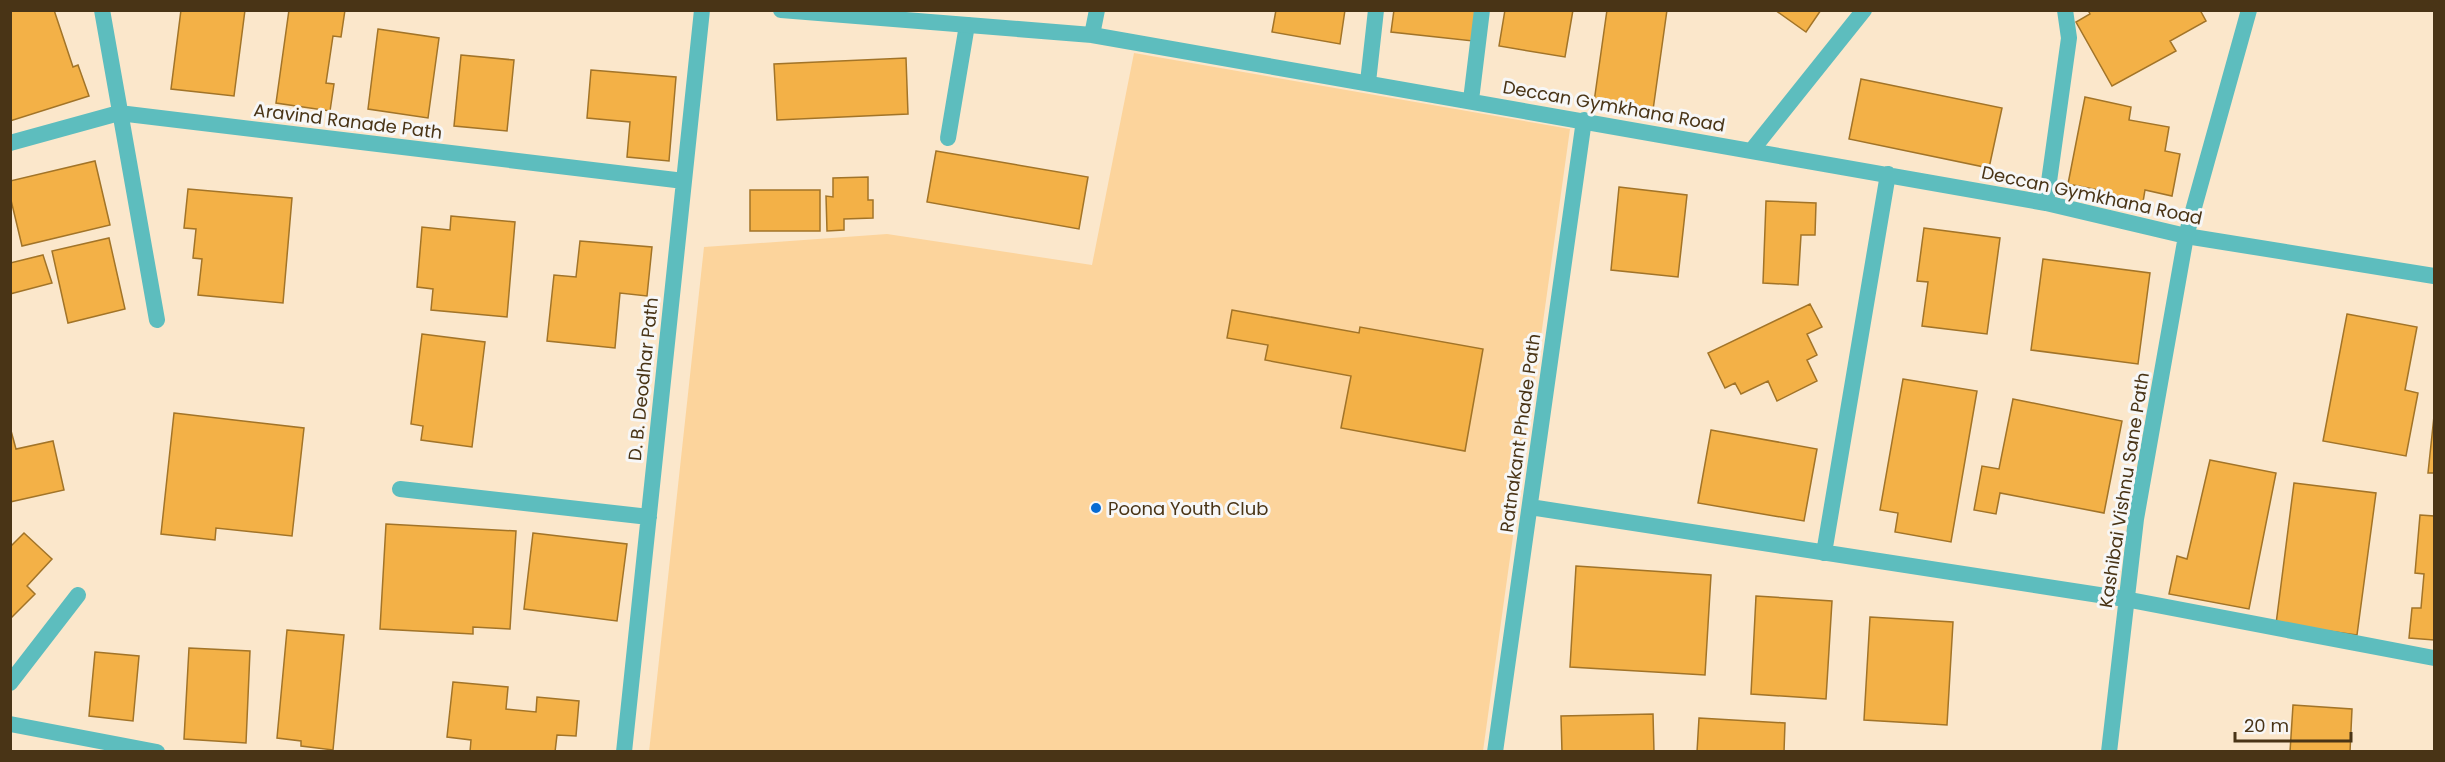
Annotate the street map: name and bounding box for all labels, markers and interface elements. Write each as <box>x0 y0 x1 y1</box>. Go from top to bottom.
street label: Deccan Gymkhana Road <box>1501 74 1727 138</box>
street label: Aravind Ranade Path <box>252 97 444 145</box>
street label: Deccan Gymkhana Road <box>1979 159 2205 231</box>
street label: D. B. Deodhar Path <box>622 296 664 462</box>
street label: Ratnakant Phade Path <box>1494 332 1546 534</box>
street label: Kashibai Vishnu Sane Path <box>2093 370 2155 610</box>
place label: Poona Youth Club <box>1108 496 1268 521</box>
marker: Poona Youth Club <box>1089 501 1103 515</box>
scale bar <box>2235 705 2350 743</box>
text: 20 m <box>2244 713 2289 738</box>

